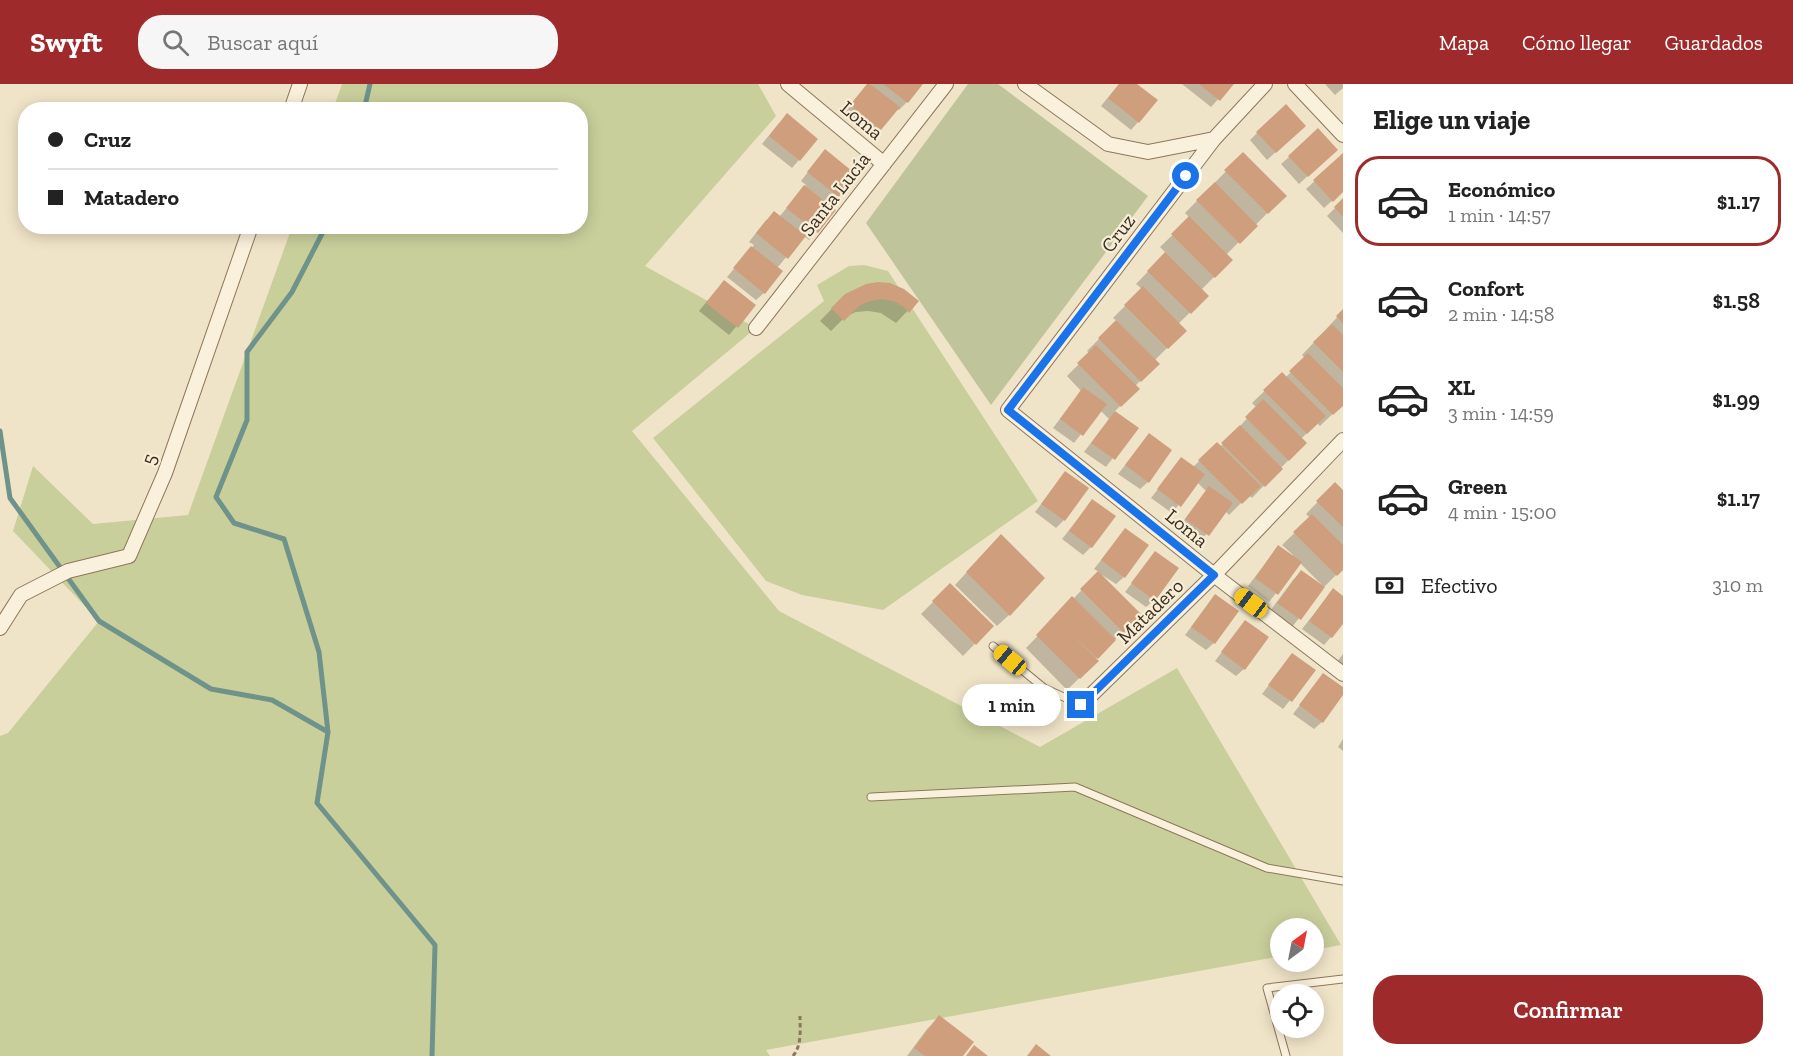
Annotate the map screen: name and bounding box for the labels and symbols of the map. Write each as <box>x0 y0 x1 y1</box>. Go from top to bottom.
street label: Loma <box>836 95 888 145</box>
street label: Santa Lucía <box>795 147 875 241</box>
route start <box>1172 162 1199 189</box>
street label: Cruz <box>1096 209 1140 257</box>
street label: 5 <box>136 450 162 468</box>
street label: Loma <box>1161 504 1213 553</box>
street label: Matadero <box>1112 573 1188 649</box>
car <box>1231 585 1271 621</box>
car <box>990 642 1030 678</box>
callout: 1 min <box>961 684 1060 726</box>
route end <box>1067 691 1094 718</box>
north arrow <box>1270 918 1324 972</box>

